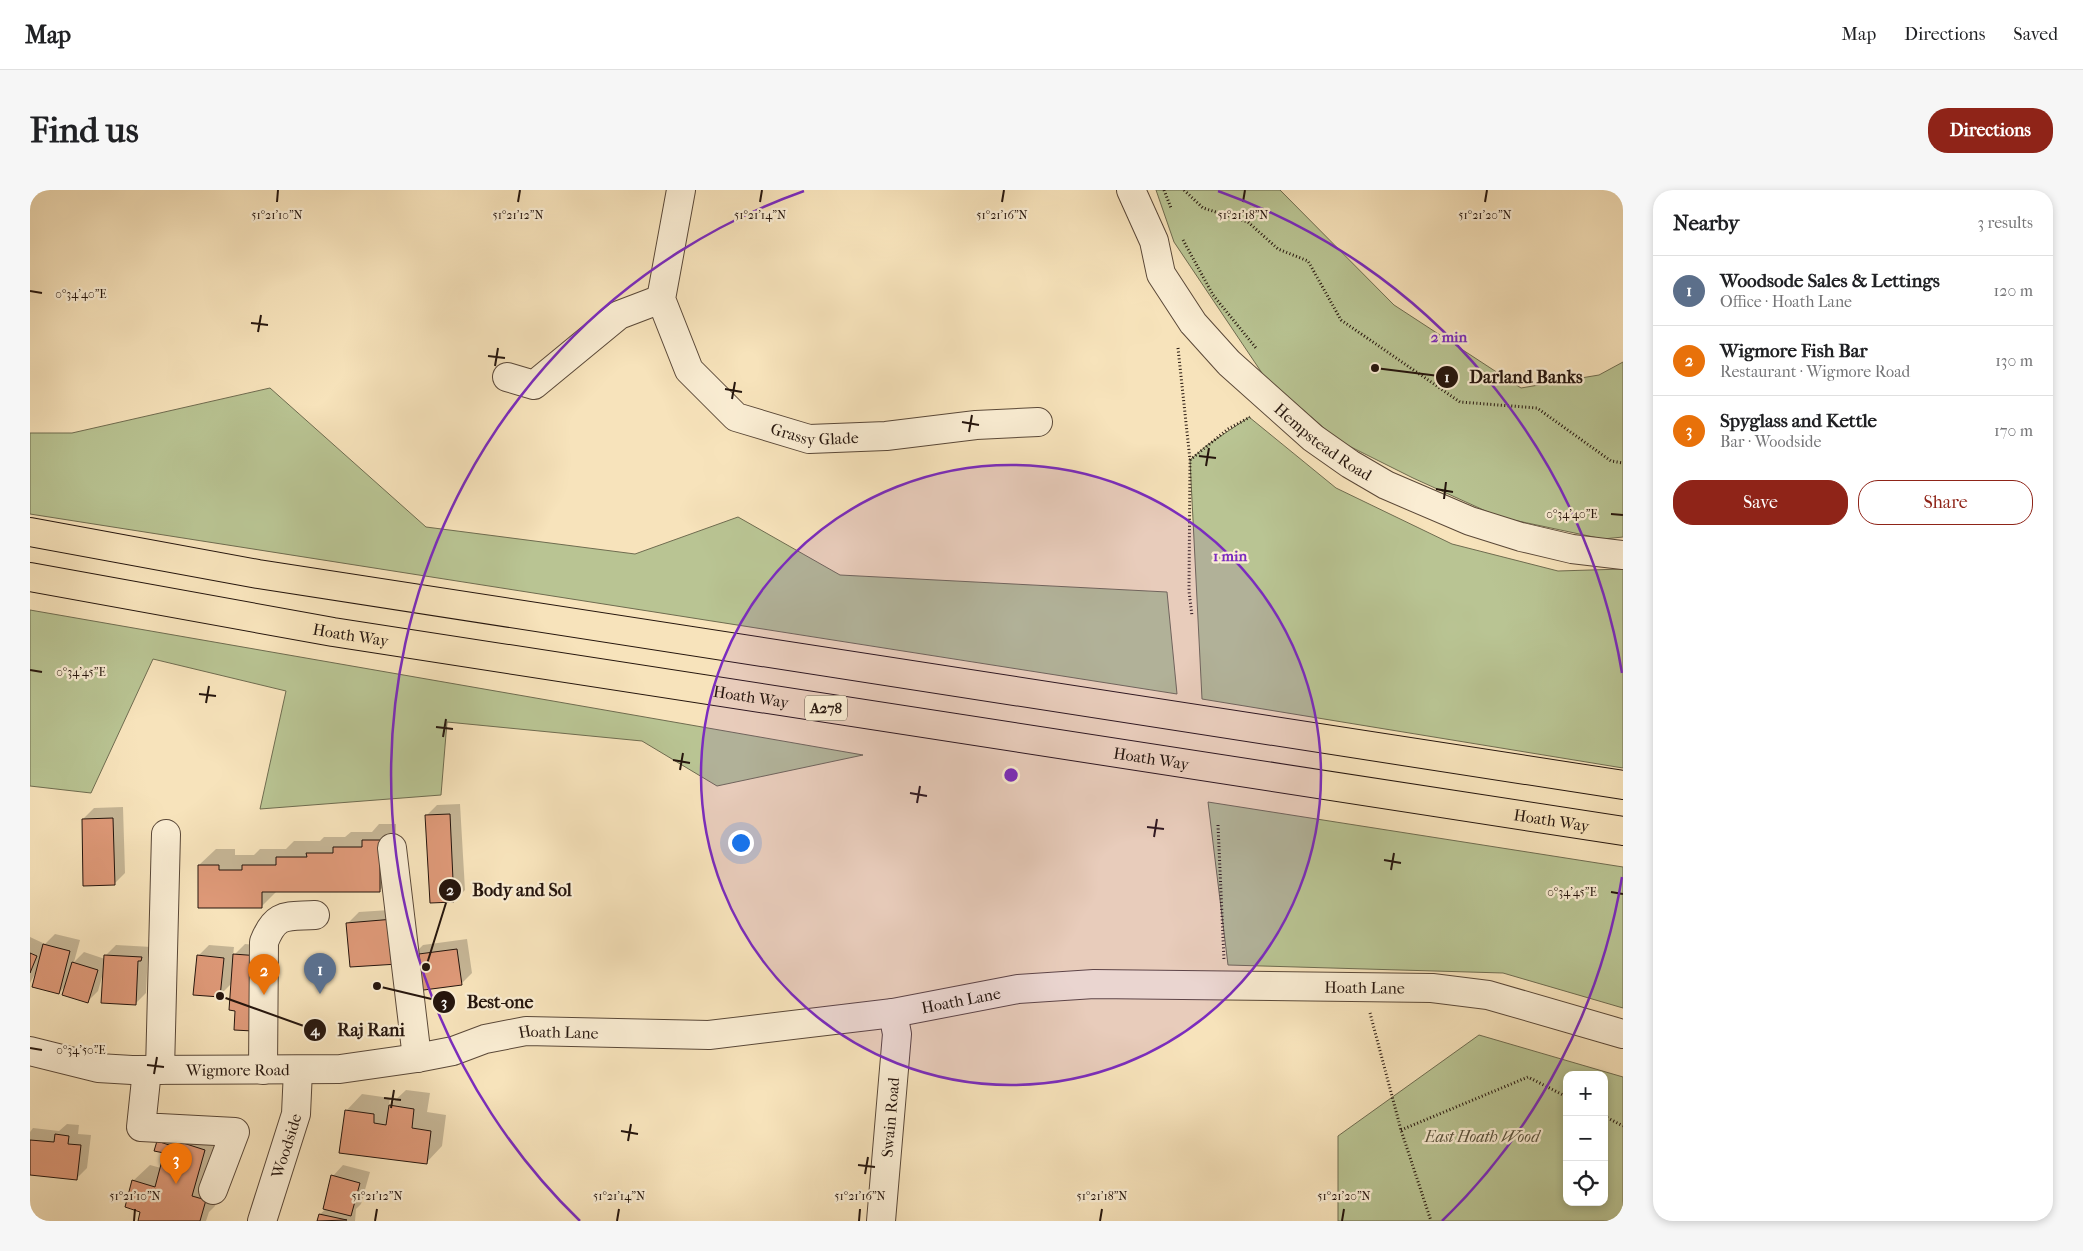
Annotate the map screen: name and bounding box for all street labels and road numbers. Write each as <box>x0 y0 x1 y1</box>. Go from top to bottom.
street label: Hempstead Road <box>1271 399 1376 484</box>
street label: Grassy Glade <box>769 419 859 449</box>
street label: Hoath Way <box>311 619 391 650</box>
street label: Hoath Way <box>712 681 791 712</box>
road number: A278 <box>805 696 847 720</box>
street label: Hoath Way <box>1112 743 1191 774</box>
street label: Hoath Way <box>1512 805 1591 835</box>
street label: Hoath Lane <box>1324 977 1405 997</box>
street label: Hoath Lane <box>920 983 1002 1017</box>
street label: Hoath Lane <box>517 1021 599 1042</box>
street label: Wigmore Road <box>185 1060 290 1079</box>
street label: Swain Road <box>877 1076 903 1158</box>
street label: Woodside <box>266 1111 305 1181</box>

